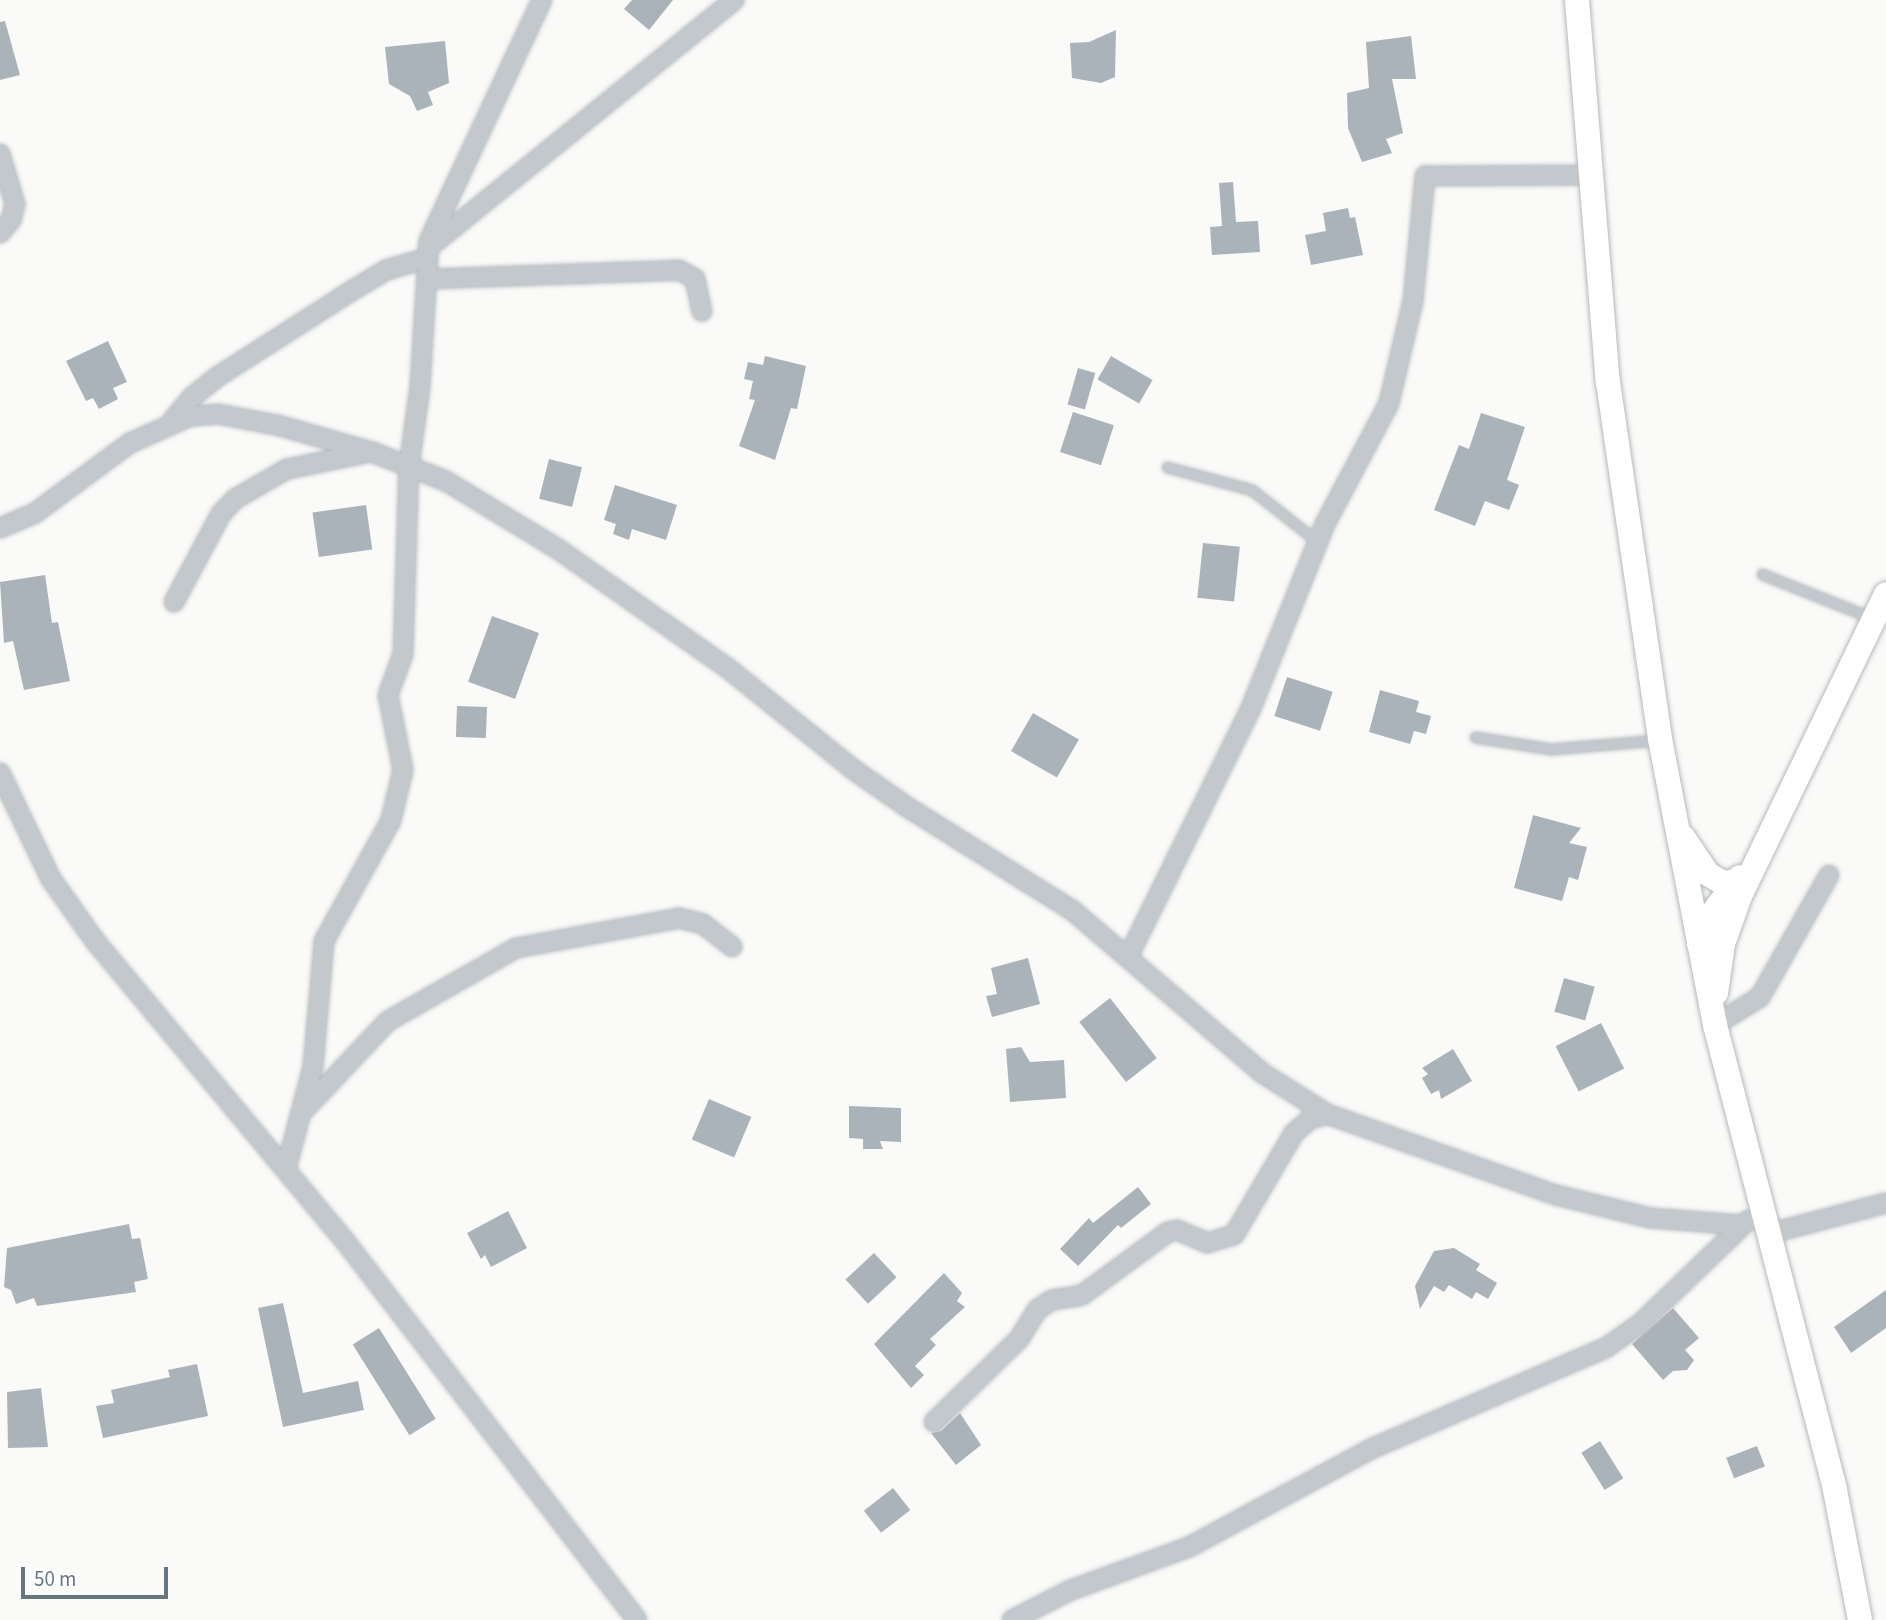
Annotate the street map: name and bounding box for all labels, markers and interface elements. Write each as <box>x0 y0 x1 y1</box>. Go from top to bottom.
scale bar <box>24 1554 172 1598</box>
text: 50 m <box>34 1564 76 1594</box>

